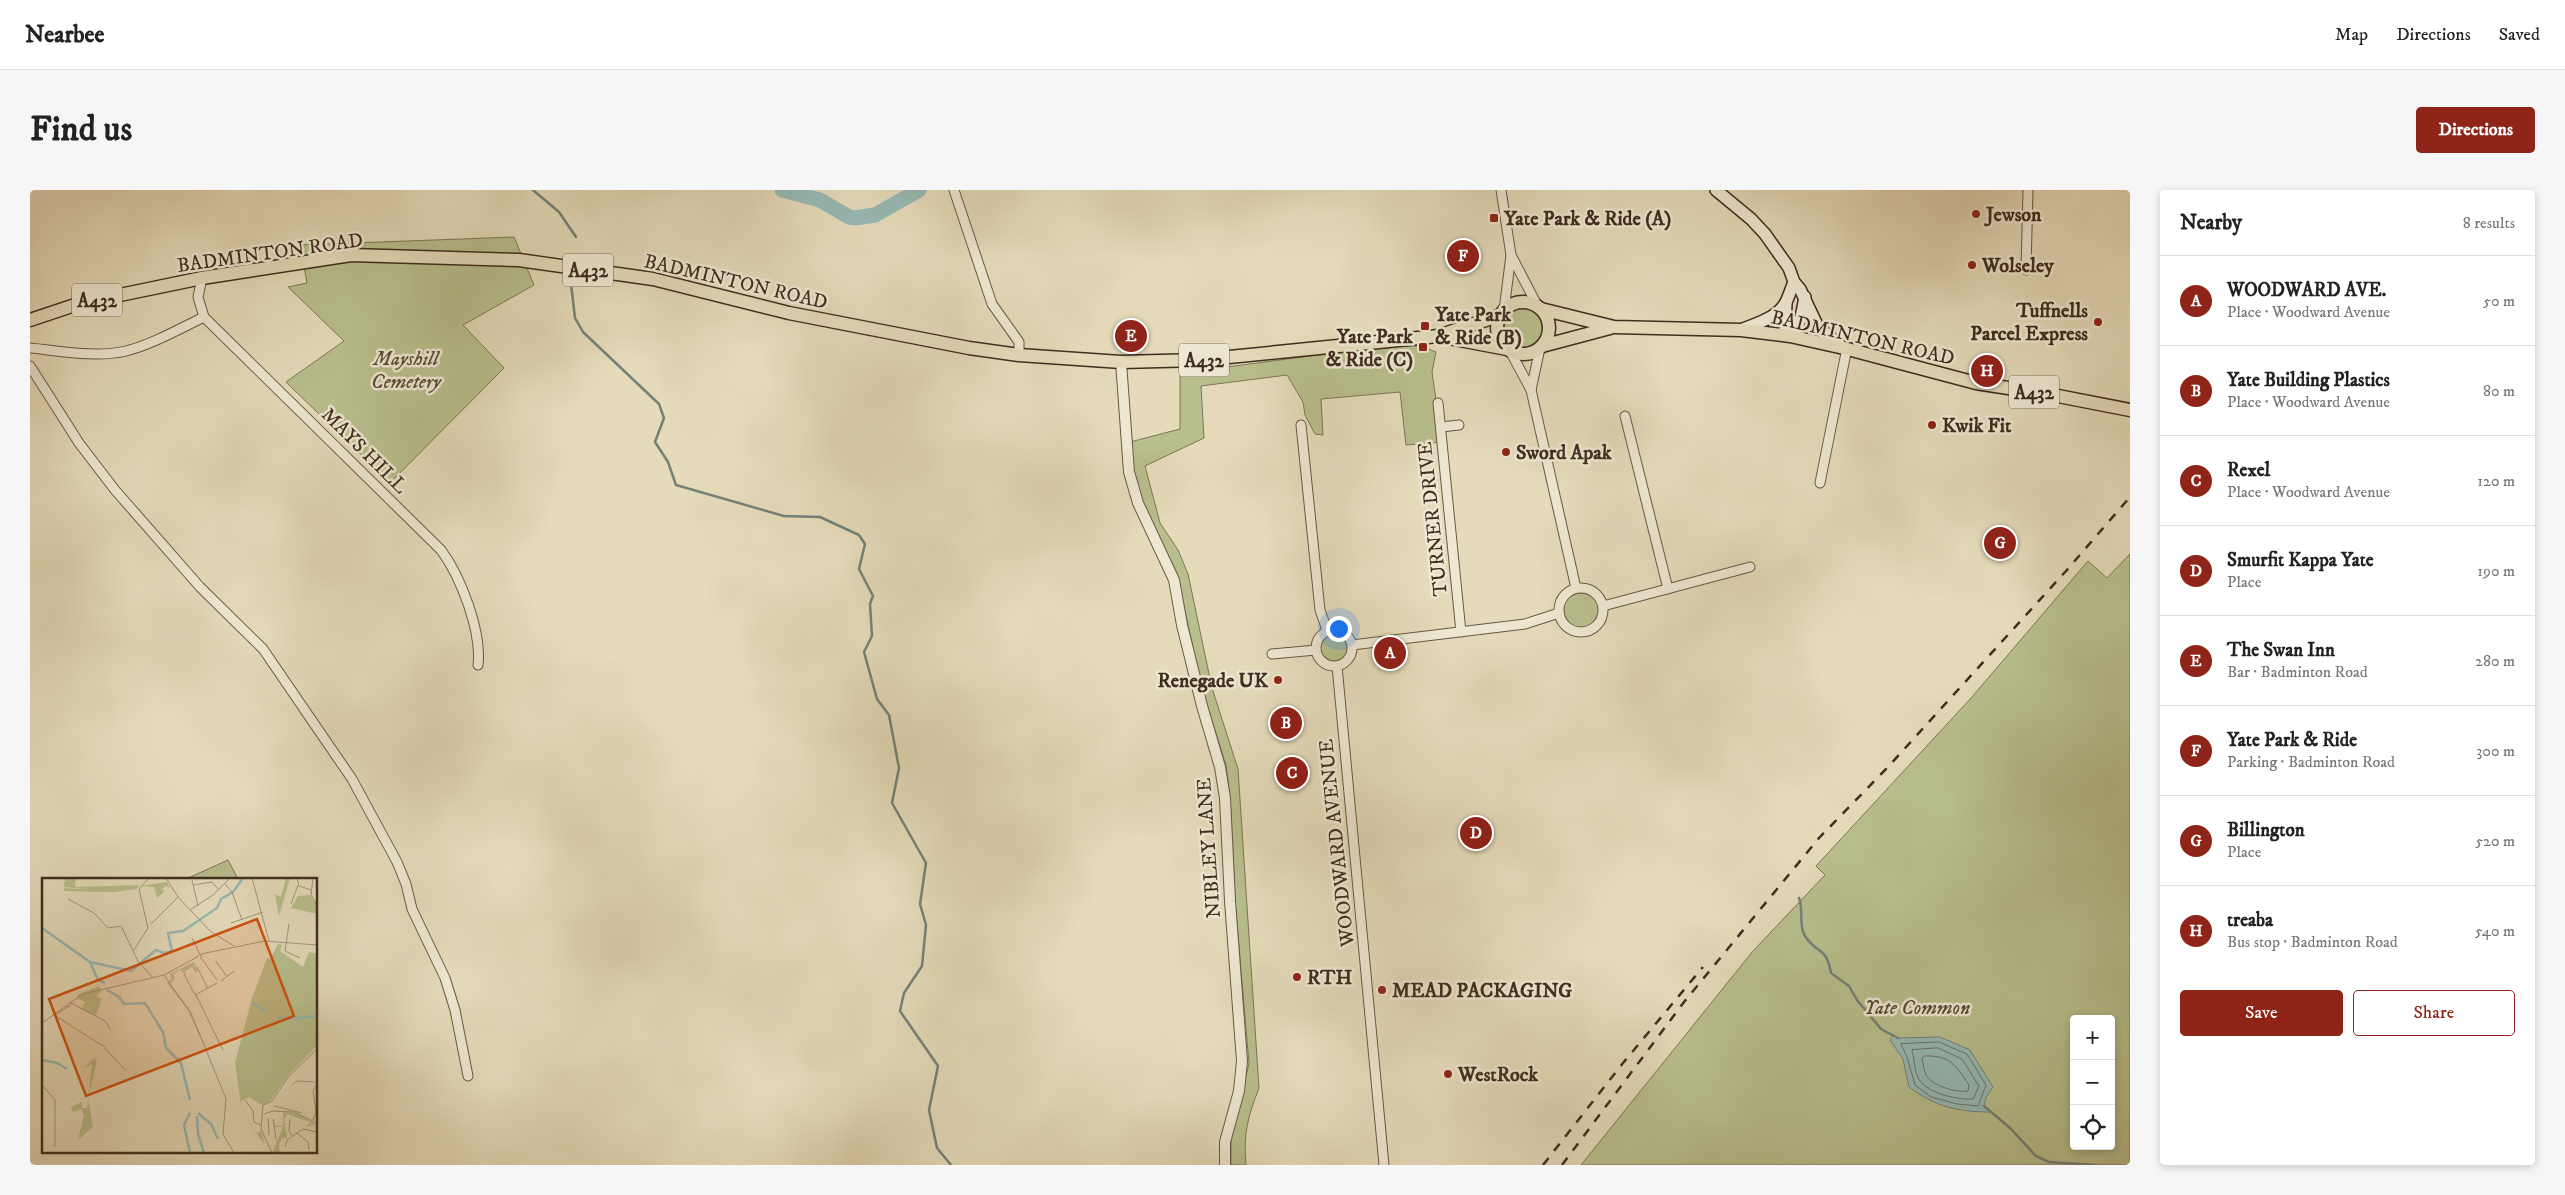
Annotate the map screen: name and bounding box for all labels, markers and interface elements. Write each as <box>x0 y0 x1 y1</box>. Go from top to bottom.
text: Nearbee <box>25 20 104 50</box>
text: Map <box>2335 24 2368 46</box>
text: Directions <box>2396 24 2471 46</box>
text: Saved <box>2499 24 2540 46</box>
button: Directions <box>2416 107 2535 153</box>
text: Find us <box>30 108 132 152</box>
place label: Jewson <box>1984 203 2042 228</box>
place label: Yate Park & Ride (A) <box>1503 207 1671 232</box>
marker: Jewson <box>1970 208 1982 220</box>
text: Nearby <box>2180 210 2242 236</box>
marker: Yate Park & Ride (A) <box>1488 212 1500 224</box>
text: 8 results <box>2463 213 2515 233</box>
street label: BADMINTON ROAD <box>176 228 365 279</box>
pin: F <box>1447 237 1479 275</box>
street label: BADMINTON ROAD <box>641 249 830 316</box>
road number: A432 <box>563 254 613 286</box>
place label: Wolseley <box>1981 254 2054 279</box>
marker: Wolseley <box>1966 259 1978 271</box>
text: WOODWARD AVE. <box>2227 279 2386 302</box>
road number: A432 <box>72 284 122 316</box>
text: A <box>2191 291 2201 311</box>
text: 50 m <box>2483 291 2515 311</box>
place label: Tuffnells Parcel Express <box>1970 299 2088 347</box>
text: Place · Woodward Avenue <box>2227 302 2390 322</box>
place label: Yate Park & Ride (B) <box>1434 303 1522 351</box>
street label: BADMINTON ROAD <box>1768 305 1957 372</box>
marker: Tuffnells Parcel Express <box>2092 316 2104 328</box>
pin: E <box>1115 317 1147 355</box>
marker: Yate Park & Ride (B) <box>1419 320 1431 332</box>
place label: Yate Park & Ride (C) <box>1326 325 1414 373</box>
marker: Yate Park & Ride (C) <box>1417 341 1429 353</box>
road number: A432 <box>1179 344 1229 376</box>
park label: Mayshill Cemetery <box>371 347 442 395</box>
pin: H <box>1971 352 2003 390</box>
text: Yate Building Plastics <box>2227 369 2390 392</box>
road number: A432 <box>2009 376 2059 408</box>
text: B <box>2191 381 2201 401</box>
text: 80 m <box>2483 381 2515 401</box>
text: Place · Woodward Avenue <box>2227 392 2390 412</box>
street label: MAYS HILL <box>316 403 413 500</box>
place label: Kwik Fit <box>1942 414 2012 439</box>
marker: Kwik Fit <box>1926 419 1938 431</box>
street label: TURNER DRIVE <box>1413 440 1454 597</box>
place label: Sword Apak <box>1516 441 1613 466</box>
marker: Sword Apak <box>1500 446 1512 458</box>
text: Rexel <box>2227 459 2270 482</box>
text: C <box>2191 471 2201 491</box>
text: 120 m <box>2477 471 2515 491</box>
text: Place · Woodward Avenue <box>2227 482 2390 502</box>
pin: G <box>1984 524 2016 562</box>
text: Smurfit Kappa Yate <box>2227 549 2374 572</box>
text: D <box>2190 561 2202 581</box>
text: 190 m <box>2477 561 2515 581</box>
text: Place <box>2227 572 2261 592</box>
your location <box>1326 616 1352 642</box>
pin: A <box>1374 634 1406 672</box>
text: The Swan Inn <box>2227 639 2335 662</box>
text: E <box>2190 651 2202 671</box>
text: 280 m <box>2475 651 2515 671</box>
text: Bar · Badminton Road <box>2227 662 2368 682</box>
place label: Renegade UK <box>1158 669 1269 694</box>
marker: Renegade UK <box>1272 674 1284 686</box>
pin: B <box>1270 704 1302 742</box>
text: Yate Park & Ride <box>2227 729 2357 752</box>
street label: WOODWARD AVENUE <box>1314 738 1361 949</box>
text: F <box>2191 741 2201 761</box>
text: 300 m <box>2476 741 2515 761</box>
text: Parking · Badminton Road <box>2227 752 2395 772</box>
pin: C <box>1276 754 1308 792</box>
street label: NIBLEY LANE <box>1192 777 1227 919</box>
pin: D <box>1460 814 1492 852</box>
text: Billington <box>2227 819 2305 842</box>
text: G <box>2190 831 2202 851</box>
text: 520 m <box>2475 831 2515 851</box>
text: Place <box>2227 842 2261 862</box>
inset map <box>42 878 318 1152</box>
text: treaba <box>2227 909 2273 932</box>
text: H <box>2189 921 2203 941</box>
text: 540 m <box>2475 921 2515 941</box>
text: Bus stop · Badminton Road <box>2227 932 2398 952</box>
place label: RTH <box>1307 966 1352 991</box>
marker: RTH <box>1291 971 1303 983</box>
place label: MEAD PACKAGING <box>1392 979 1572 1004</box>
marker: MEAD PACKAGING <box>1376 984 1388 996</box>
button: Save <box>2180 990 2343 1036</box>
button: Share <box>2353 990 2515 1036</box>
park label: Yate Common <box>1864 996 1970 1021</box>
map controls <box>2070 1015 2115 1150</box>
button: + <box>2070 1015 2115 1060</box>
button: − <box>2070 1060 2115 1105</box>
place label: WestRock <box>1457 1063 1539 1088</box>
marker: WestRock <box>1442 1068 1454 1080</box>
button: locate <box>2070 1105 2115 1150</box>

